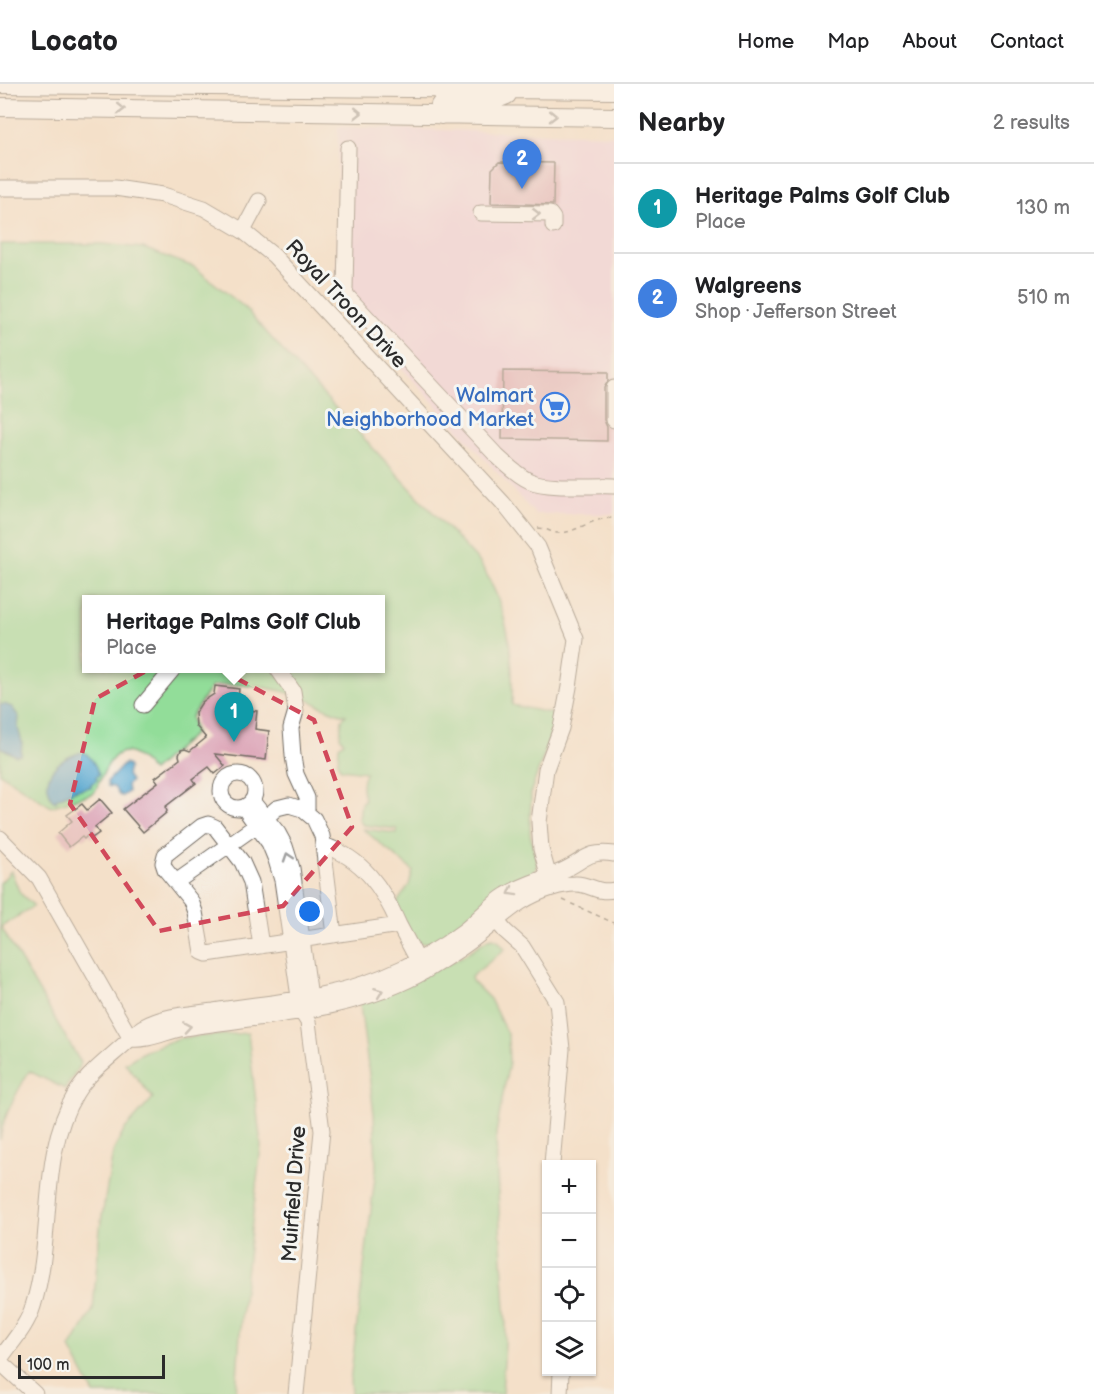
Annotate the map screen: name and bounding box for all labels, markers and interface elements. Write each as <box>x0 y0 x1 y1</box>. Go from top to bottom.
text: Locato <box>30 25 118 58</box>
text: Home <box>737 29 794 54</box>
text: Map <box>827 29 869 54</box>
text: About <box>902 29 957 54</box>
text: Contact <box>990 29 1064 54</box>
one-way arrow <box>117 103 126 115</box>
one-way arrow <box>354 107 363 119</box>
text: Nearby <box>638 108 725 139</box>
one-way arrow <box>549 110 558 123</box>
text: 2 results <box>993 111 1070 135</box>
pin: 2 <box>502 140 542 189</box>
text: Heritage Palms Golf Club <box>695 183 950 210</box>
text: 1 <box>653 196 662 220</box>
text: 130 m <box>1016 196 1070 220</box>
one-way arrow <box>531 208 540 220</box>
text: Place <box>695 210 746 234</box>
street label: Royal Troon Drive <box>280 235 412 373</box>
text: Walgreens <box>695 273 801 300</box>
text: 2 <box>652 286 663 310</box>
text: 510 m <box>1017 286 1070 310</box>
text: Shop · Jefferson Street <box>695 300 897 324</box>
place label: Walmart Neighborhood Market <box>326 383 535 432</box>
supermarket icon: Walmart Neighborhood Market <box>539 391 571 423</box>
popup <box>82 595 385 673</box>
text: Heritage Palms Golf Club <box>106 609 361 636</box>
text: Place <box>106 636 157 660</box>
pin: 1 <box>214 692 254 742</box>
one-way arrow <box>283 852 295 863</box>
one-way arrow <box>508 885 518 896</box>
your location <box>295 897 324 926</box>
one-way arrow <box>373 986 383 999</box>
one-way arrow <box>183 1022 192 1034</box>
street label: Muirfield Drive <box>277 1125 311 1263</box>
map controls <box>542 1160 596 1376</box>
button: + <box>542 1160 596 1214</box>
button: − <box>542 1214 596 1268</box>
button: locate <box>542 1268 596 1322</box>
button: layers <box>542 1322 596 1376</box>
scale bar <box>18 1352 165 1380</box>
text: 100 m <box>27 1356 70 1375</box>

